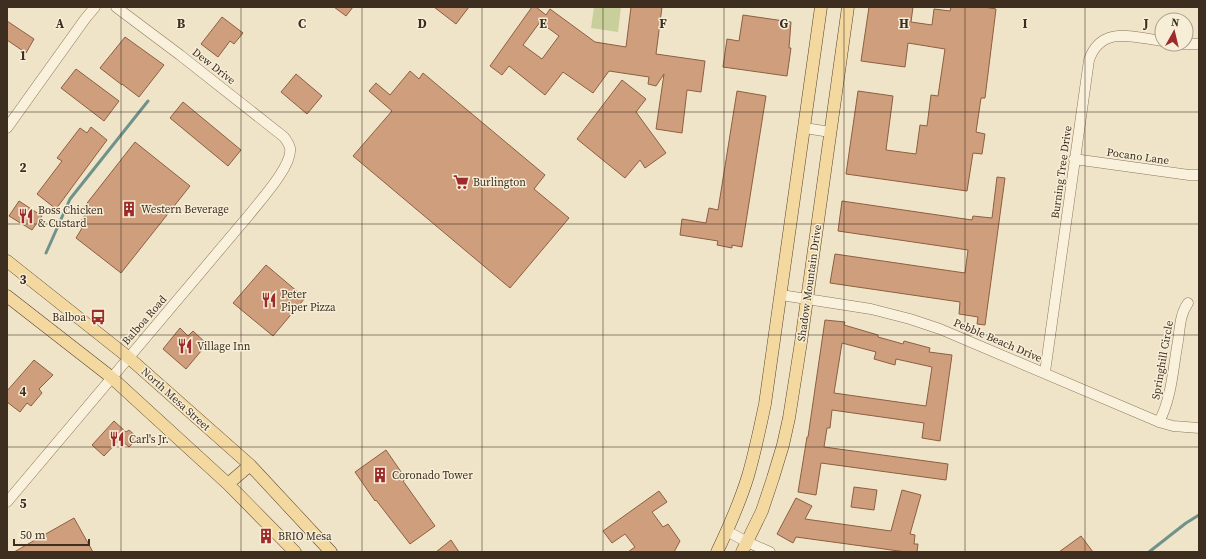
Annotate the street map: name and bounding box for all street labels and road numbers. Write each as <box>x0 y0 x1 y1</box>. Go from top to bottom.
street label: Dew Drive <box>189 45 239 88</box>
street label: Burning Tree Drive <box>1048 124 1075 219</box>
street label: Pocano Lane <box>1106 145 1170 168</box>
street label: Shadow Mountain Drive <box>794 223 825 342</box>
street label: Balboa Road <box>119 292 171 348</box>
street label: Pebble Beach Drive <box>951 315 1045 366</box>
street label: Springhill Circle <box>1148 319 1177 401</box>
street label: North Mesa Street <box>138 364 214 435</box>

